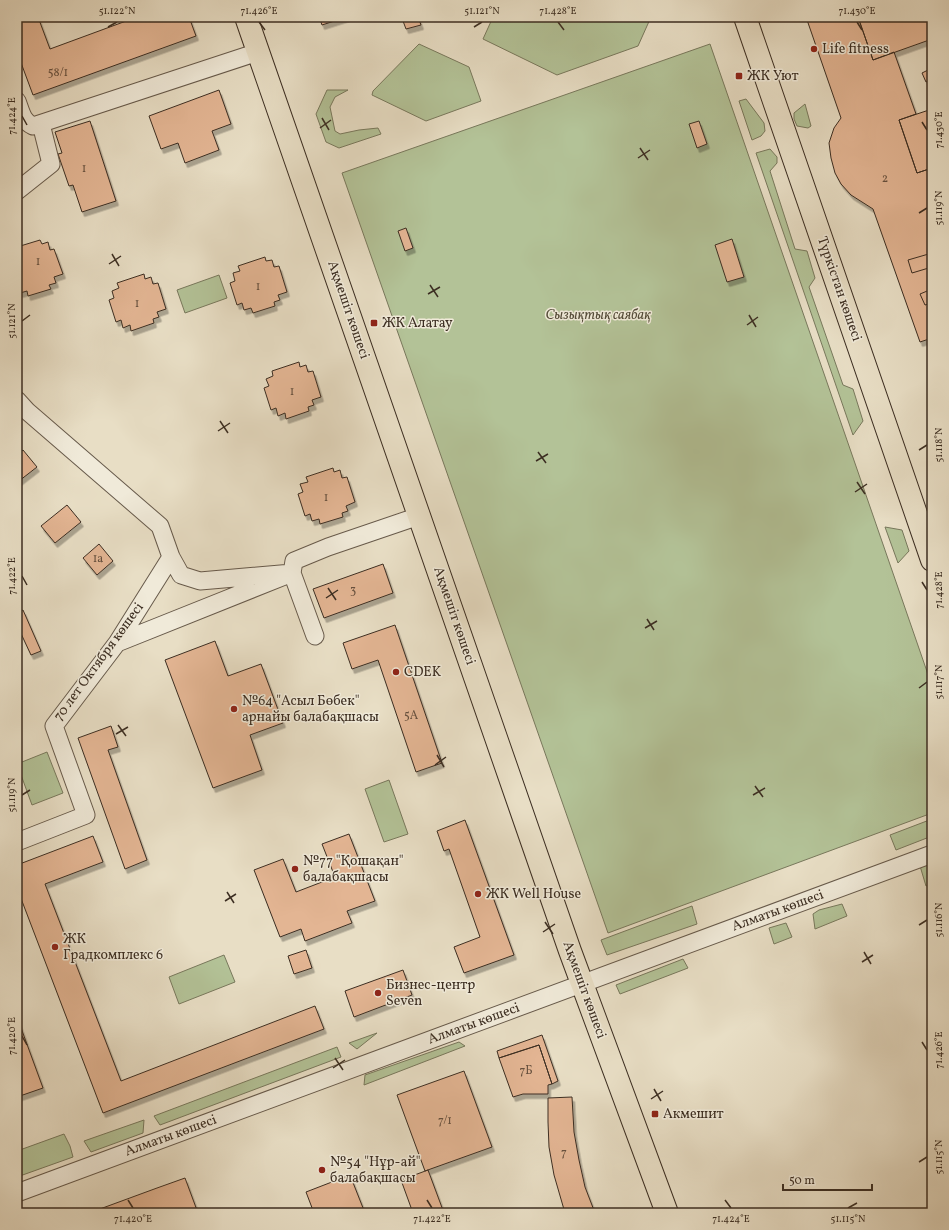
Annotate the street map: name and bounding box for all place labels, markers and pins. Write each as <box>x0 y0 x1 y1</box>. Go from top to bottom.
place label: Life fitness <box>822 40 889 59</box>
marker: Life fitness <box>809 44 819 54</box>
place label: ЖК Уют <box>747 67 799 86</box>
marker: ЖК Уют <box>734 71 744 81</box>
place label: ЖК Алатау <box>382 314 453 333</box>
marker: ЖК Алатау <box>369 318 379 328</box>
place label: CDEK <box>404 663 442 682</box>
marker: CDEK <box>391 667 401 677</box>
place label: №64 "Асыл Бөбек" арнайы балабақшасы <box>242 692 379 727</box>
marker: №64 "Асыл Бөбек" арнайы балабақшасы <box>229 704 239 714</box>
place label: №77 "Қошақан" балабақшасы <box>303 852 404 887</box>
marker: №77 "Қошақан" балабақшасы <box>290 864 300 874</box>
place label: ЖК Well House <box>486 885 582 904</box>
marker: ЖК Well House <box>473 889 483 899</box>
place label: ЖК Градкомплекс 6 <box>63 930 163 965</box>
marker: ЖК Градкомплекс 6 <box>50 942 60 952</box>
place label: Бизнес-центр Seven <box>386 976 475 1011</box>
marker: Бизнес-центр Seven <box>373 988 383 998</box>
place label: Акмешит <box>663 1105 724 1124</box>
marker: Акмешит <box>650 1109 660 1119</box>
place label: №54 "Нұр-ай" балабақшасы <box>330 1153 420 1188</box>
marker: №54 "Нұр-ай" балабақшасы <box>317 1165 327 1175</box>

